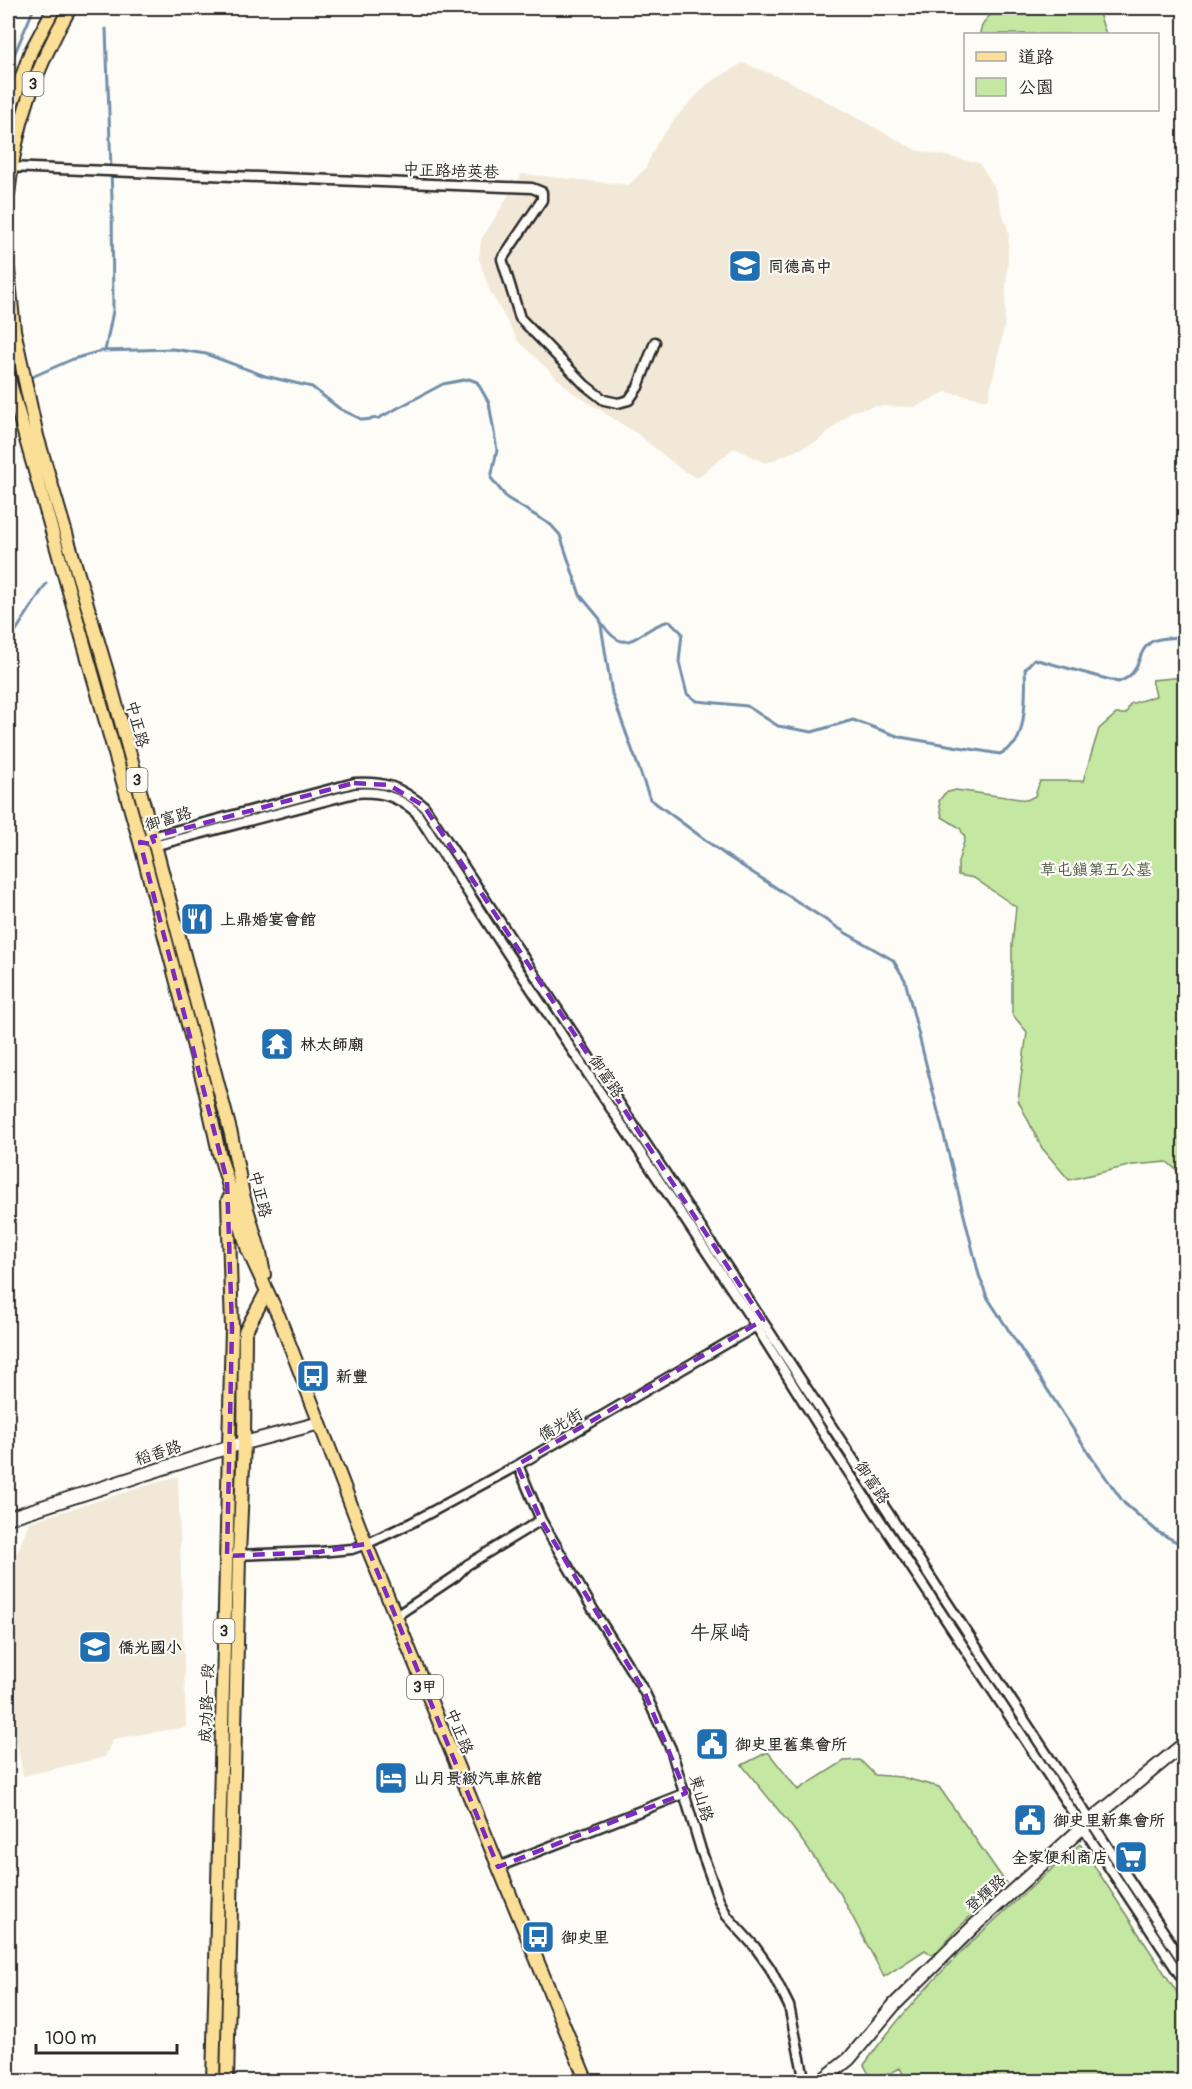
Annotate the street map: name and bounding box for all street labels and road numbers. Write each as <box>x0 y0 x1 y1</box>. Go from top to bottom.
road number: 3 <box>22 72 44 96</box>
street label: 中正路培英巷 <box>403 159 499 183</box>
street label: 中正路 <box>121 698 153 750</box>
road number: 3 <box>126 768 148 792</box>
street label: 御富路 <box>142 802 194 836</box>
street label: 御富路 <box>584 1051 628 1102</box>
street label: 中正路 <box>245 1169 276 1220</box>
street label: 僑光街 <box>535 1404 586 1446</box>
street label: 稻香路 <box>132 1436 184 1470</box>
street label: 御富路 <box>850 1457 894 1508</box>
road number: 3 <box>214 1619 234 1643</box>
street label: 成功路一段 <box>196 1663 218 1743</box>
road number: 3甲 <box>407 1675 443 1699</box>
street label: 中正路 <box>441 1705 477 1757</box>
street label: 東山路 <box>685 1772 717 1824</box>
street label: 登輝路 <box>961 1870 1010 1917</box>

